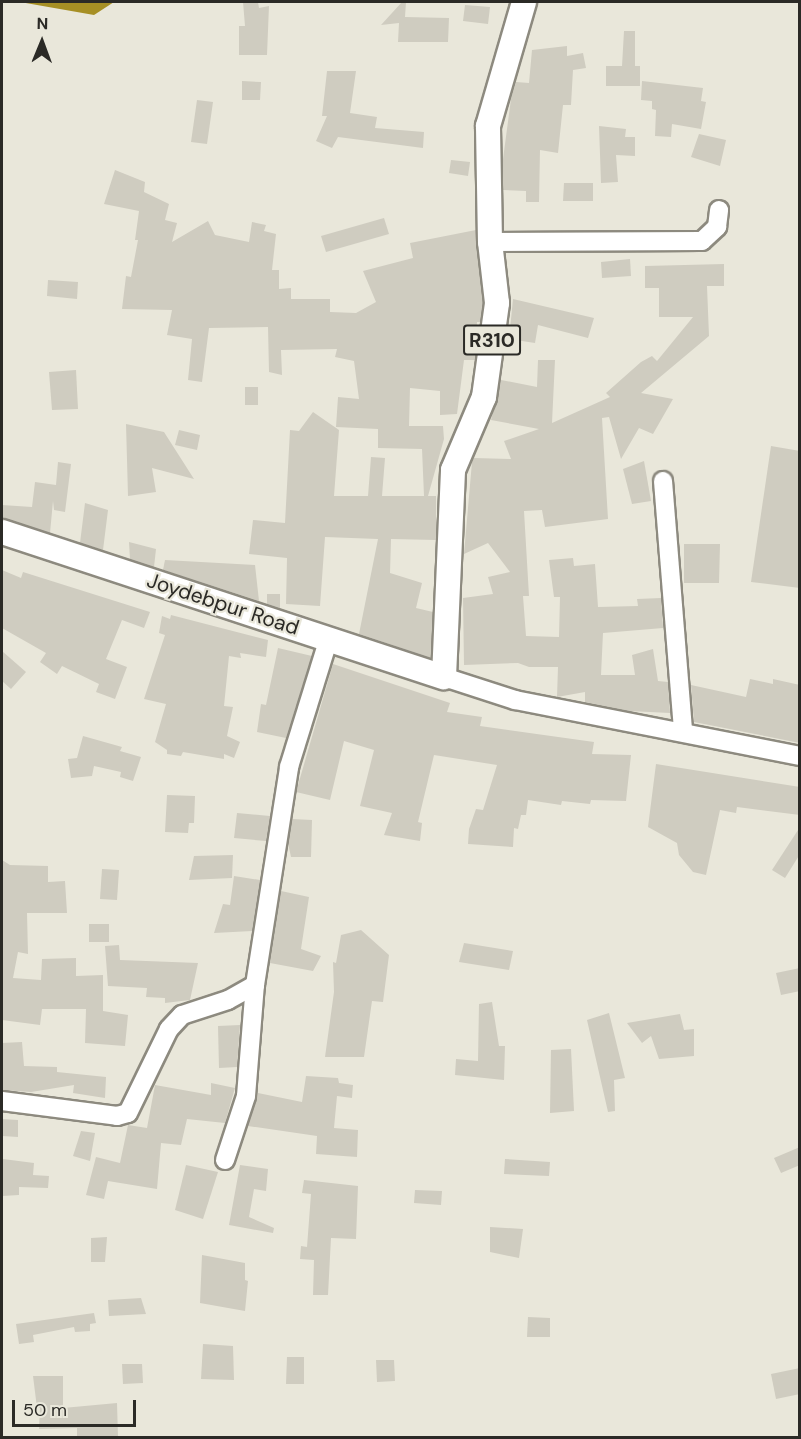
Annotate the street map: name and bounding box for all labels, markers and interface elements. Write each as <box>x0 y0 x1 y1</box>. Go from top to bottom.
north arrow <box>12 12 72 72</box>
text: N <box>36 13 48 34</box>
road number: R310 <box>462 323 522 357</box>
street label: Joydebpur Road <box>144 568 302 640</box>
scale bar <box>15 1388 140 1426</box>
text: 50 m <box>23 1398 67 1422</box>

